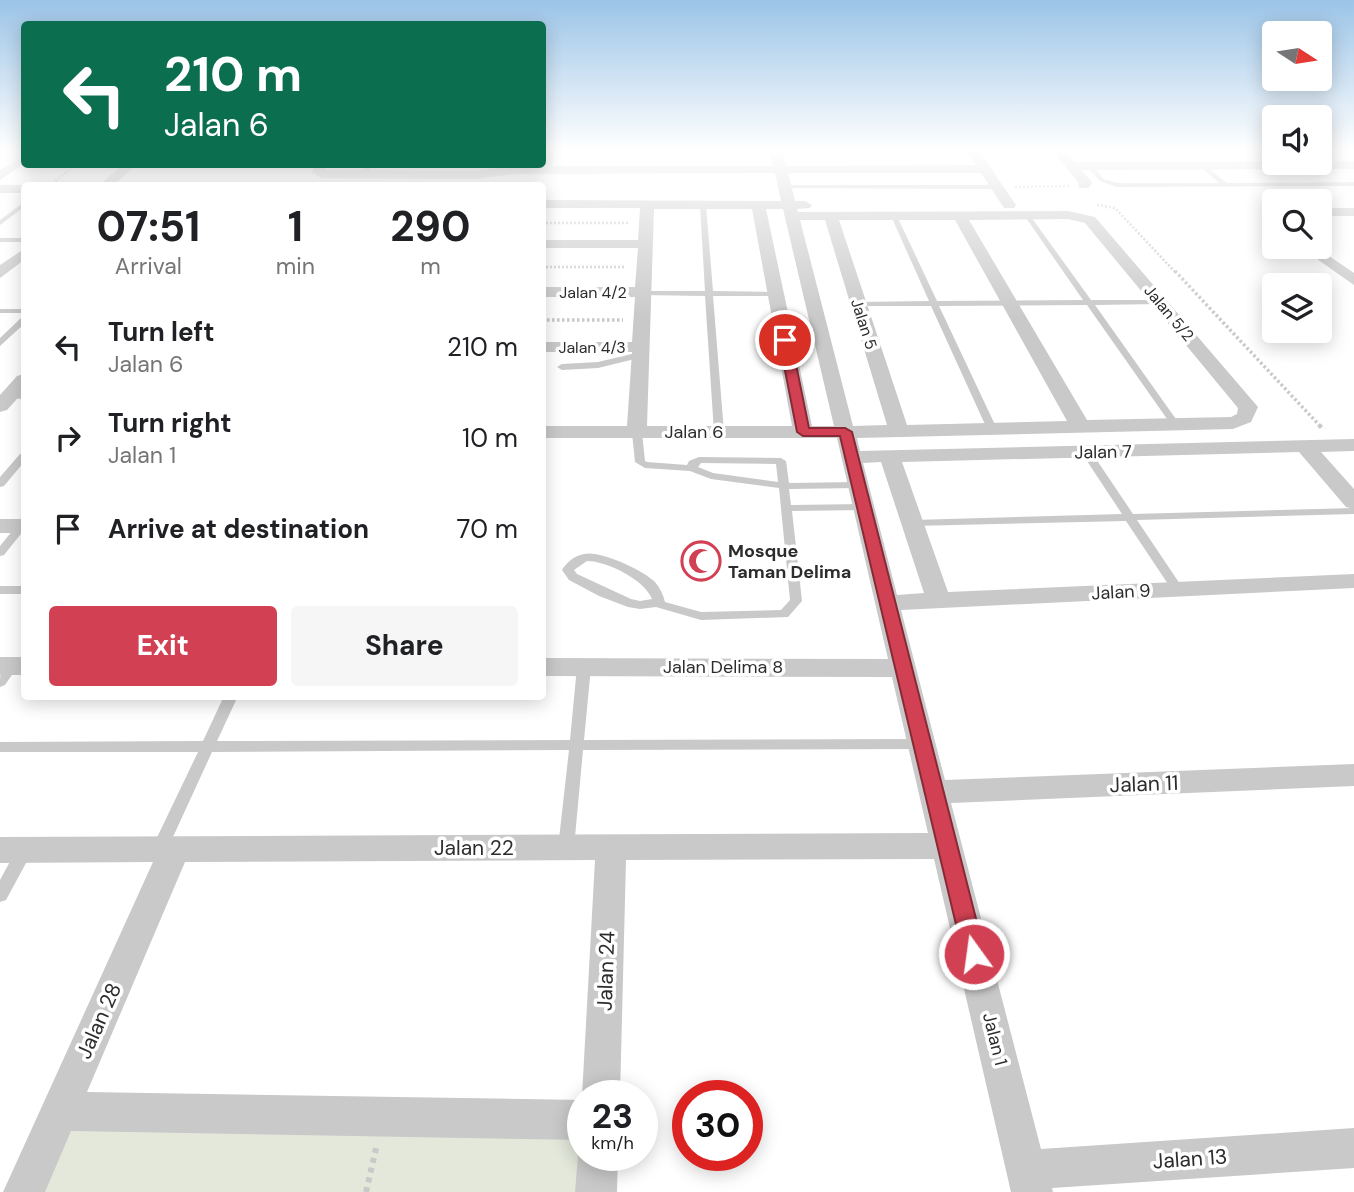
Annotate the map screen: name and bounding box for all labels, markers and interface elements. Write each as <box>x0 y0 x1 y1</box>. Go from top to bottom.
north arrow <box>1262 21 1332 91</box>
map controls <box>1262 21 1332 343</box>
text: 210 m <box>164 42 302 106</box>
icon: left <box>49 49 140 140</box>
text: Jalan 6 <box>164 104 269 146</box>
button: sound <box>1262 105 1332 175</box>
button: search <box>1262 189 1332 259</box>
text: 07:51 <box>96 199 200 254</box>
text: 1 <box>288 199 303 254</box>
text: 290 <box>390 199 471 254</box>
text: Arrival <box>115 251 182 281</box>
text: min <box>276 251 315 281</box>
text: m <box>420 251 441 281</box>
button: layers <box>1262 273 1332 343</box>
street label: Jalan 5/2 <box>1139 281 1199 345</box>
street label: Jalan 4/2 <box>559 282 627 303</box>
street label: Jalan 5 <box>846 296 882 352</box>
pin <box>755 310 815 370</box>
text: Turn left <box>108 315 215 349</box>
icon: arrive <box>766 321 804 359</box>
icon: left <box>49 328 87 366</box>
text: 210 m <box>447 330 518 364</box>
street label: Jalan 4/3 <box>558 337 626 358</box>
text: Jalan 6 <box>108 349 183 379</box>
text: Turn right <box>108 406 232 440</box>
icon: right <box>49 419 87 457</box>
street label: Jalan 6 <box>664 420 724 444</box>
text: 10 m <box>462 421 518 455</box>
text: Jalan 1 <box>108 440 176 470</box>
street label: Jalan 7 <box>1074 440 1132 464</box>
icon: arrive <box>49 510 87 548</box>
text: Arrive at destination <box>108 512 369 546</box>
text: 70 m <box>457 512 518 546</box>
place label: Mosque Taman Delima <box>728 539 851 584</box>
mosque icon: Mosque Taman Delima <box>680 540 722 582</box>
street label: Jalan 9 <box>1091 578 1151 606</box>
button: Exit <box>49 606 277 686</box>
button: Share <box>291 606 518 686</box>
street label: Jalan Delima 8 <box>663 655 783 679</box>
street label: Jalan 11 <box>1109 769 1179 799</box>
street label: Jalan 22 <box>434 834 514 862</box>
position arrow <box>937 917 1011 991</box>
street label: Jalan 24 <box>591 930 621 1012</box>
street label: Jalan 28 <box>70 979 128 1063</box>
street label: Jalan 1 <box>977 1010 1013 1068</box>
speed limit sign: 30 <box>672 1080 763 1171</box>
text: 23 <box>592 1093 633 1139</box>
text: km/h <box>591 1131 634 1155</box>
street label: Jalan 13 <box>1152 1142 1228 1176</box>

